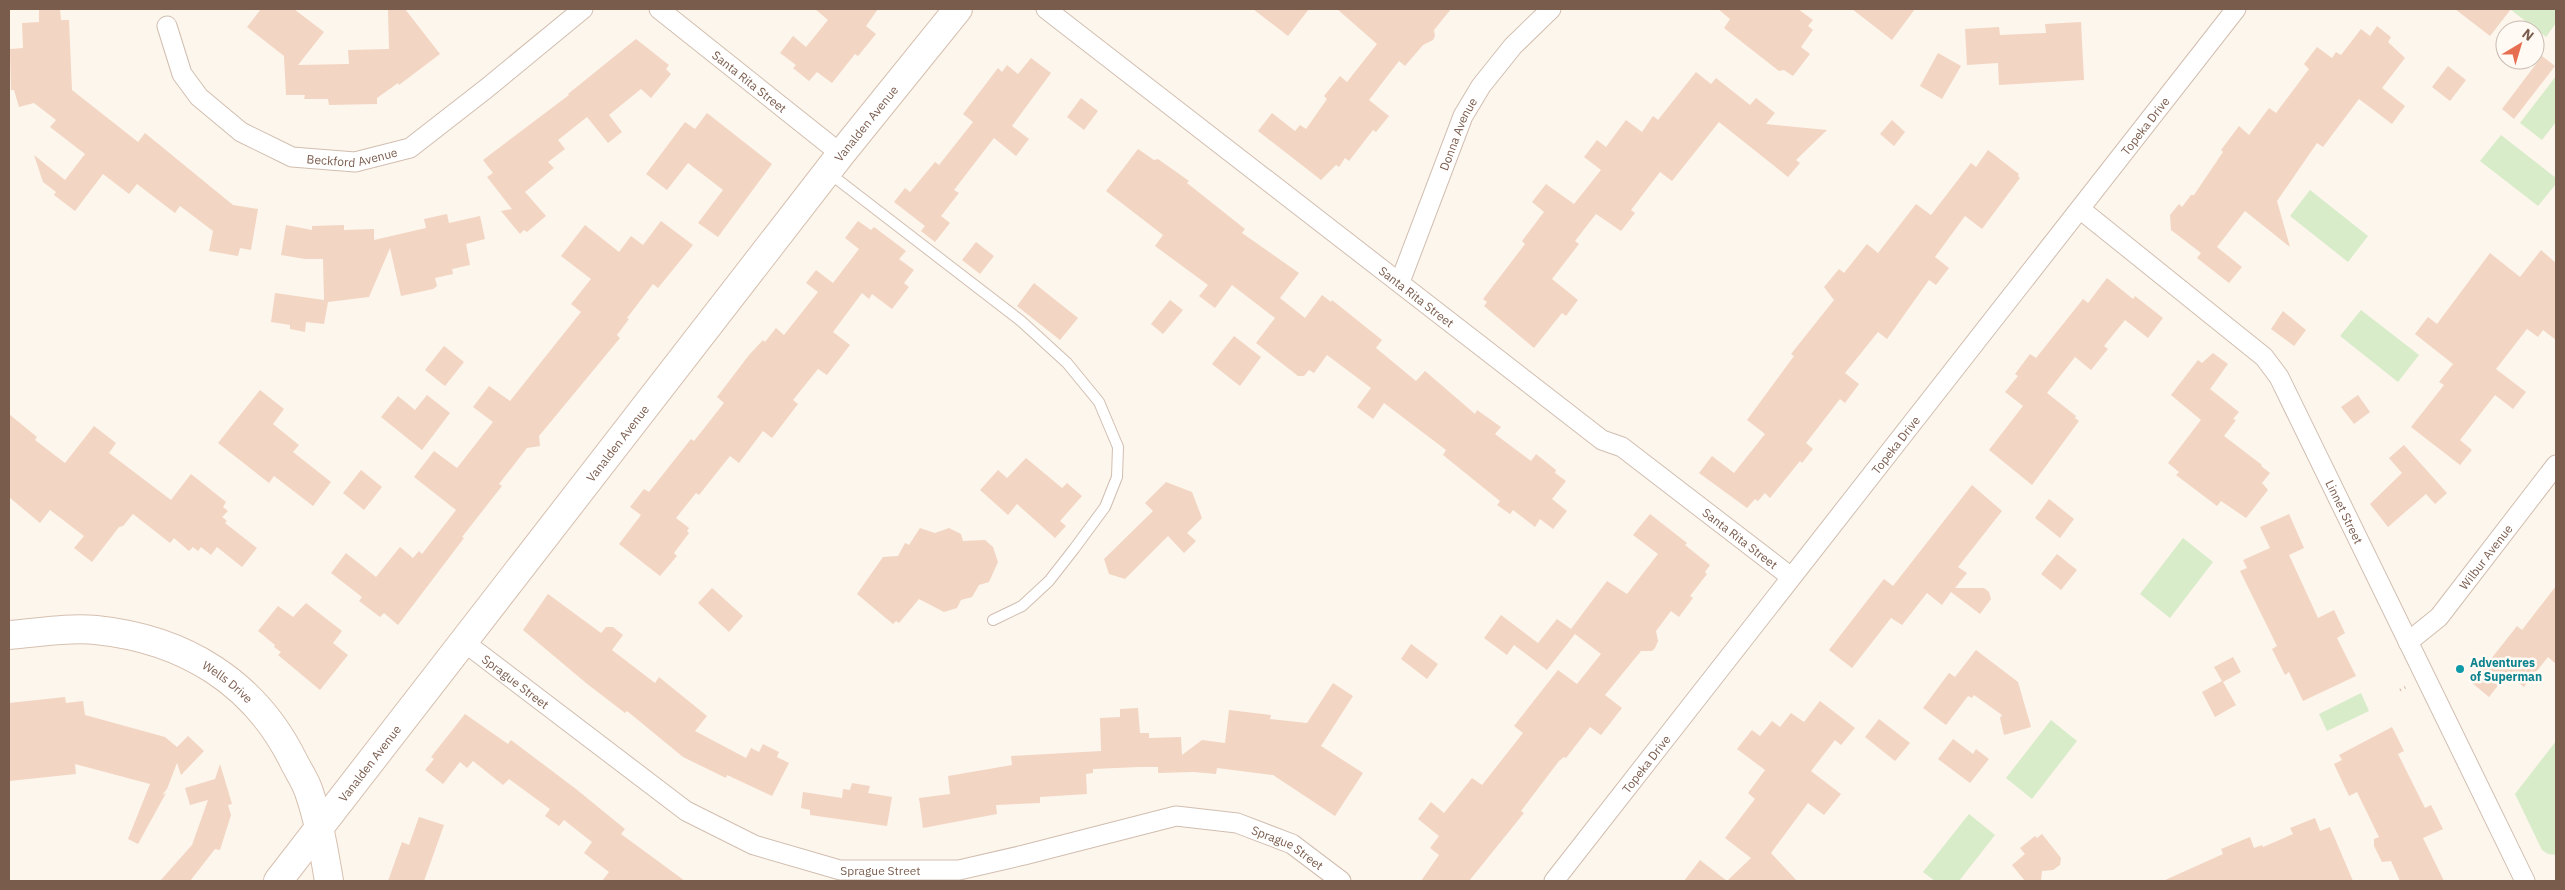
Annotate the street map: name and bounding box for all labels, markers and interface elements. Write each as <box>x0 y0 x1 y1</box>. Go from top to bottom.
north arrow <box>2495 20 2545 70</box>
text: N <box>2518 25 2538 45</box>
street label: Santa Rita Street <box>710 47 790 115</box>
street label: Vanalden Avenue <box>831 82 901 164</box>
street label: Topeka Drive <box>2117 93 2172 158</box>
street label: Donna Avenue <box>1436 94 1480 172</box>
street label: Beckford Avenue <box>306 144 399 170</box>
street label: Santa Rita Street <box>1376 263 1457 330</box>
street label: Vanalden Avenue <box>583 401 652 484</box>
street label: Topeka Drive <box>1868 412 1923 477</box>
street label: Linnet Street <box>2323 477 2367 546</box>
street label: Santa Rita Street <box>1700 504 1781 572</box>
street label: Wilbur Avenue <box>2456 521 2515 592</box>
street label: Sprague Street <box>479 651 552 712</box>
place label: Adventures of Superman <box>2470 655 2542 684</box>
street label: Wells Drive <box>200 657 257 706</box>
marker: Adventures of Superman <box>2454 663 2466 675</box>
street label: Vanalden Avenue <box>335 721 404 805</box>
street label: Topeka Drive <box>1618 731 1673 796</box>
street label: Sprague Street <box>1249 822 1327 873</box>
street label: Sprague Street <box>840 863 921 878</box>

